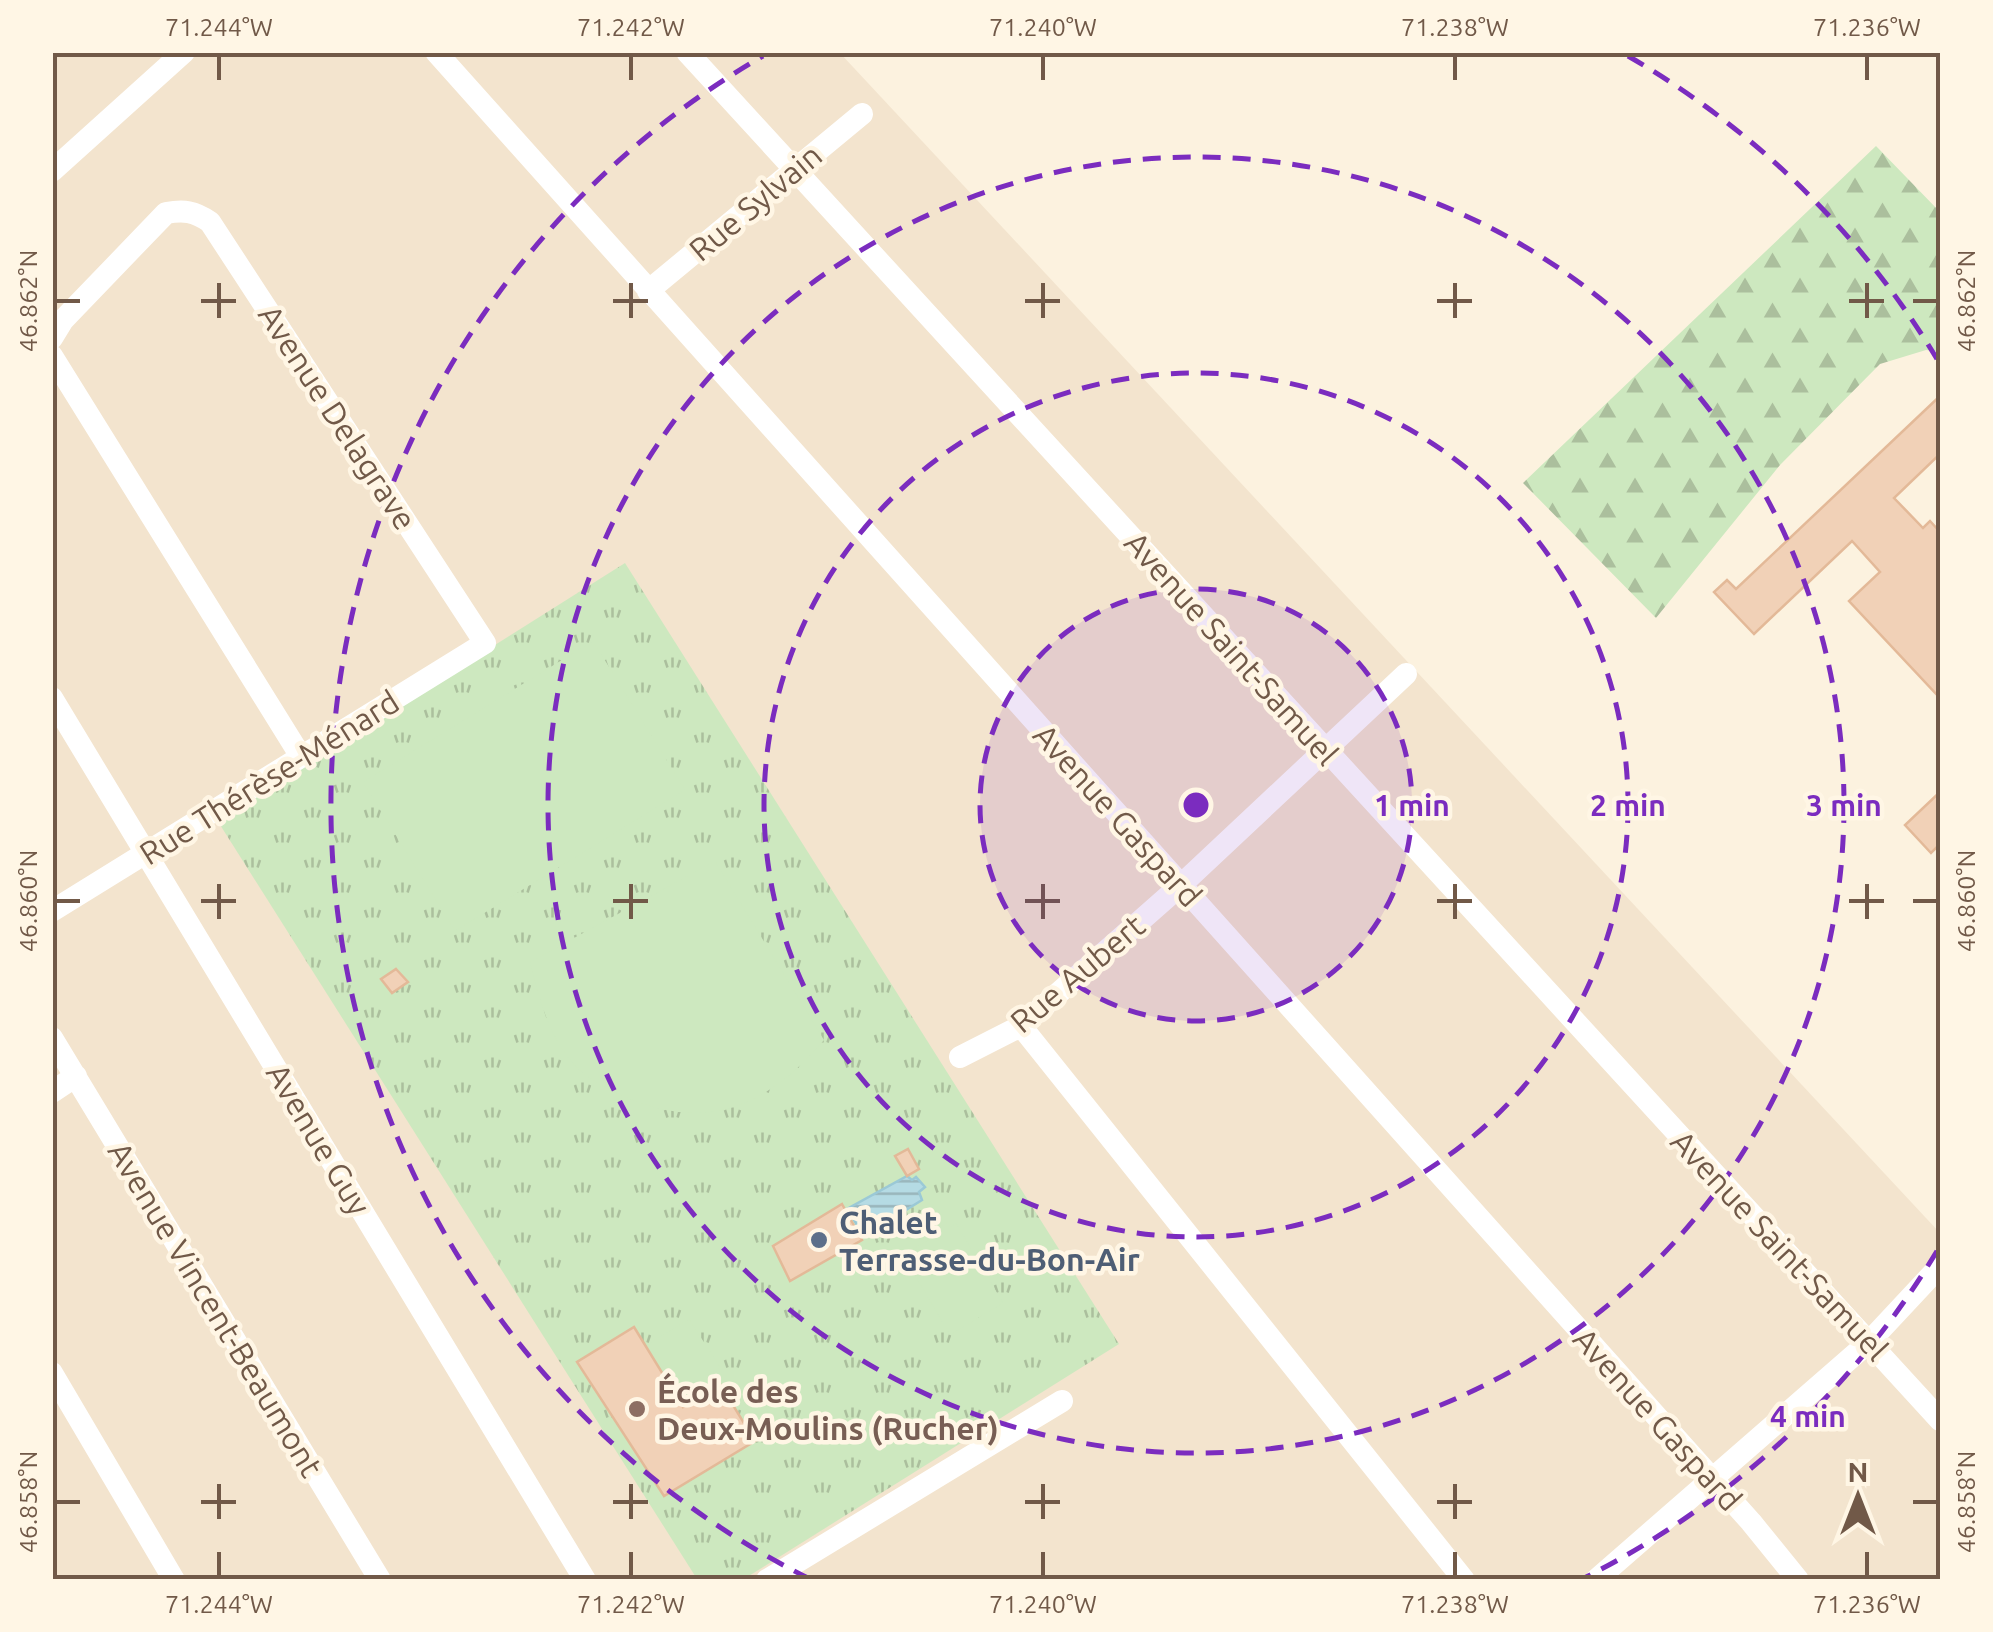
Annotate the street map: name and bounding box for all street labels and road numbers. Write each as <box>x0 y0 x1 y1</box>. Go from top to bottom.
street label: Rue Sylvain <box>682 136 828 268</box>
street label: Avenue Delagrave <box>252 298 424 536</box>
street label: Avenue Saint-Samuel <box>1118 524 1346 772</box>
street label: Rue Thérèse-Ménard <box>133 683 405 871</box>
street label: Avenue Gaspard <box>1027 716 1209 914</box>
street label: Rue Aubert <box>1003 906 1151 1039</box>
street label: Avenue Guy <box>260 1057 378 1221</box>
street label: Avenue Saint-Samuel <box>1664 1123 1896 1367</box>
street label: Avenue Vincent-Beaumont <box>102 1135 331 1483</box>
street label: Avenue Gaspard <box>1567 1320 1749 1518</box>

